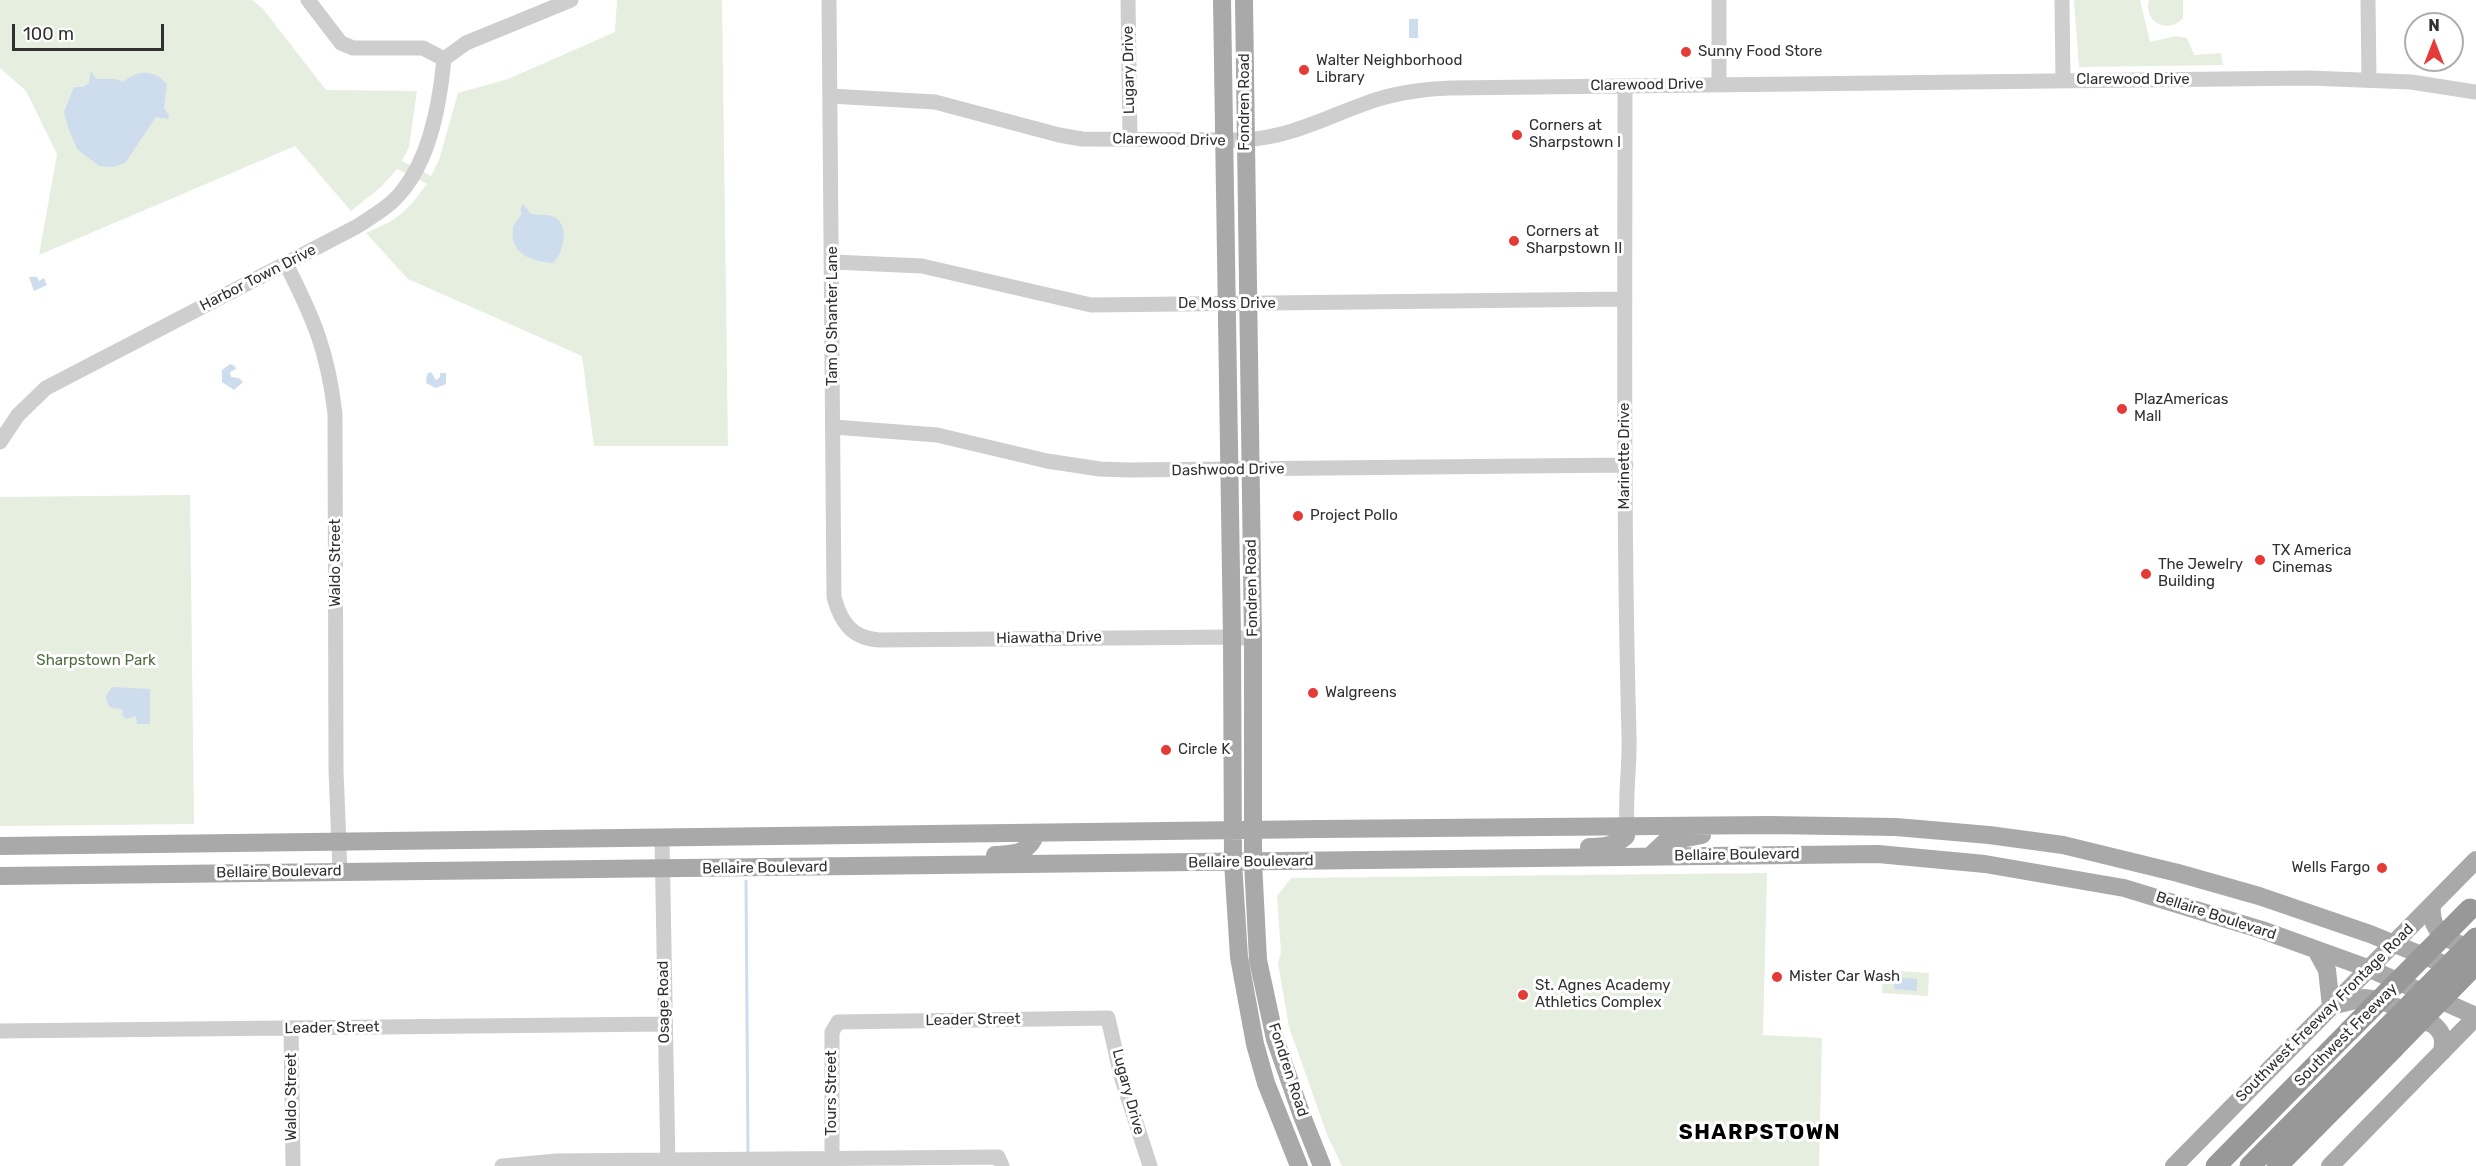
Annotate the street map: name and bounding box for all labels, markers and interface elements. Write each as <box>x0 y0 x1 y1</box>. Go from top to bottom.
scale bar <box>15 12 166 50</box>
north arrow <box>2404 12 2464 72</box>
text: N <box>2428 16 2440 35</box>
text: 100 m <box>23 23 74 45</box>
street label: Lugary Drive <box>1119 26 1139 114</box>
place label: Sunny Food Store <box>1698 43 1822 61</box>
marker: Sunny Food Store <box>1679 45 1693 59</box>
place label: Walter Neighborhood Library <box>1316 52 1462 87</box>
street label: Fondren Road <box>1236 53 1254 151</box>
marker: Walter Neighborhood Library <box>1297 63 1311 77</box>
street label: Clarewood Drive <box>2076 71 2190 89</box>
street label: Clarewood Drive <box>1590 75 1704 95</box>
place label: Corners at Sharpstown I <box>1529 117 1621 152</box>
marker: Corners at Sharpstown I <box>1510 128 1524 142</box>
street label: Clarewood Drive <box>1112 130 1226 150</box>
place label: Corners at Sharpstown II <box>1526 223 1622 258</box>
marker: Corners at Sharpstown II <box>1507 234 1521 248</box>
street label: Harbor Town Drive <box>197 241 319 315</box>
street label: Tam O Shanter Lane <box>824 246 842 386</box>
street label: De Moss Drive <box>1178 295 1276 313</box>
place label: PlazAmericas Mall <box>2134 391 2229 426</box>
marker: PlazAmericas Mall <box>2115 402 2129 416</box>
street label: Marinette Drive <box>1616 403 1634 509</box>
street label: Dashwood Drive <box>1171 460 1285 480</box>
place label: Project Pollo <box>1310 507 1398 525</box>
marker: Project Pollo <box>1291 509 1305 523</box>
street label: Waldo Street <box>327 519 345 607</box>
street label: Fondren Road <box>1242 539 1262 637</box>
place label: TX America Cinemas <box>2272 542 2352 577</box>
marker: TX America Cinemas <box>2253 553 2267 567</box>
place label: The Jewelry Building <box>2158 556 2243 591</box>
marker: The Jewelry Building <box>2139 567 2153 581</box>
street label: Hiawatha Drive <box>996 628 1102 648</box>
park label: Sharpstown Park <box>36 652 156 670</box>
place label: Walgreens <box>1325 684 1397 702</box>
marker: Walgreens <box>1306 686 1320 700</box>
place label: Circle K <box>1178 741 1230 759</box>
marker: Circle K <box>1159 743 1173 757</box>
street label: Bellaire Boulevard <box>1674 845 1800 865</box>
street label: Bellaire Boulevard <box>1188 852 1314 872</box>
street label: Bellaire Boulevard <box>702 858 828 878</box>
place label: Wells Fargo <box>2292 859 2370 877</box>
marker: Wells Fargo <box>2375 861 2389 875</box>
street label: Bellaire Boulevard <box>216 862 342 882</box>
street label: Bellaire Boulevard <box>2154 888 2278 944</box>
street label: Southwest Freeway Frontage Road <box>2232 920 2418 1106</box>
street label: Osage Road <box>654 961 674 1043</box>
place label: Mister Car Wash <box>1789 968 1900 986</box>
marker: Mister Car Wash <box>1770 970 1784 984</box>
place label: St. Agnes Academy Athletics Complex <box>1535 977 1671 1012</box>
street label: Southwest Freeway <box>2291 980 2401 1090</box>
marker: St. Agnes Academy Athletics Complex <box>1516 988 1530 1002</box>
street label: Leader Street <box>925 1010 1021 1030</box>
street label: Leader Street <box>284 1018 380 1038</box>
street label: Fondren Road <box>1264 1021 1312 1119</box>
street label: Lugary Drive <box>1108 1047 1148 1137</box>
street label: Tours Street <box>823 1050 841 1136</box>
street label: Waldo Street <box>283 1053 301 1141</box>
district label: SHARPSTOWN <box>1679 1120 1841 1146</box>

